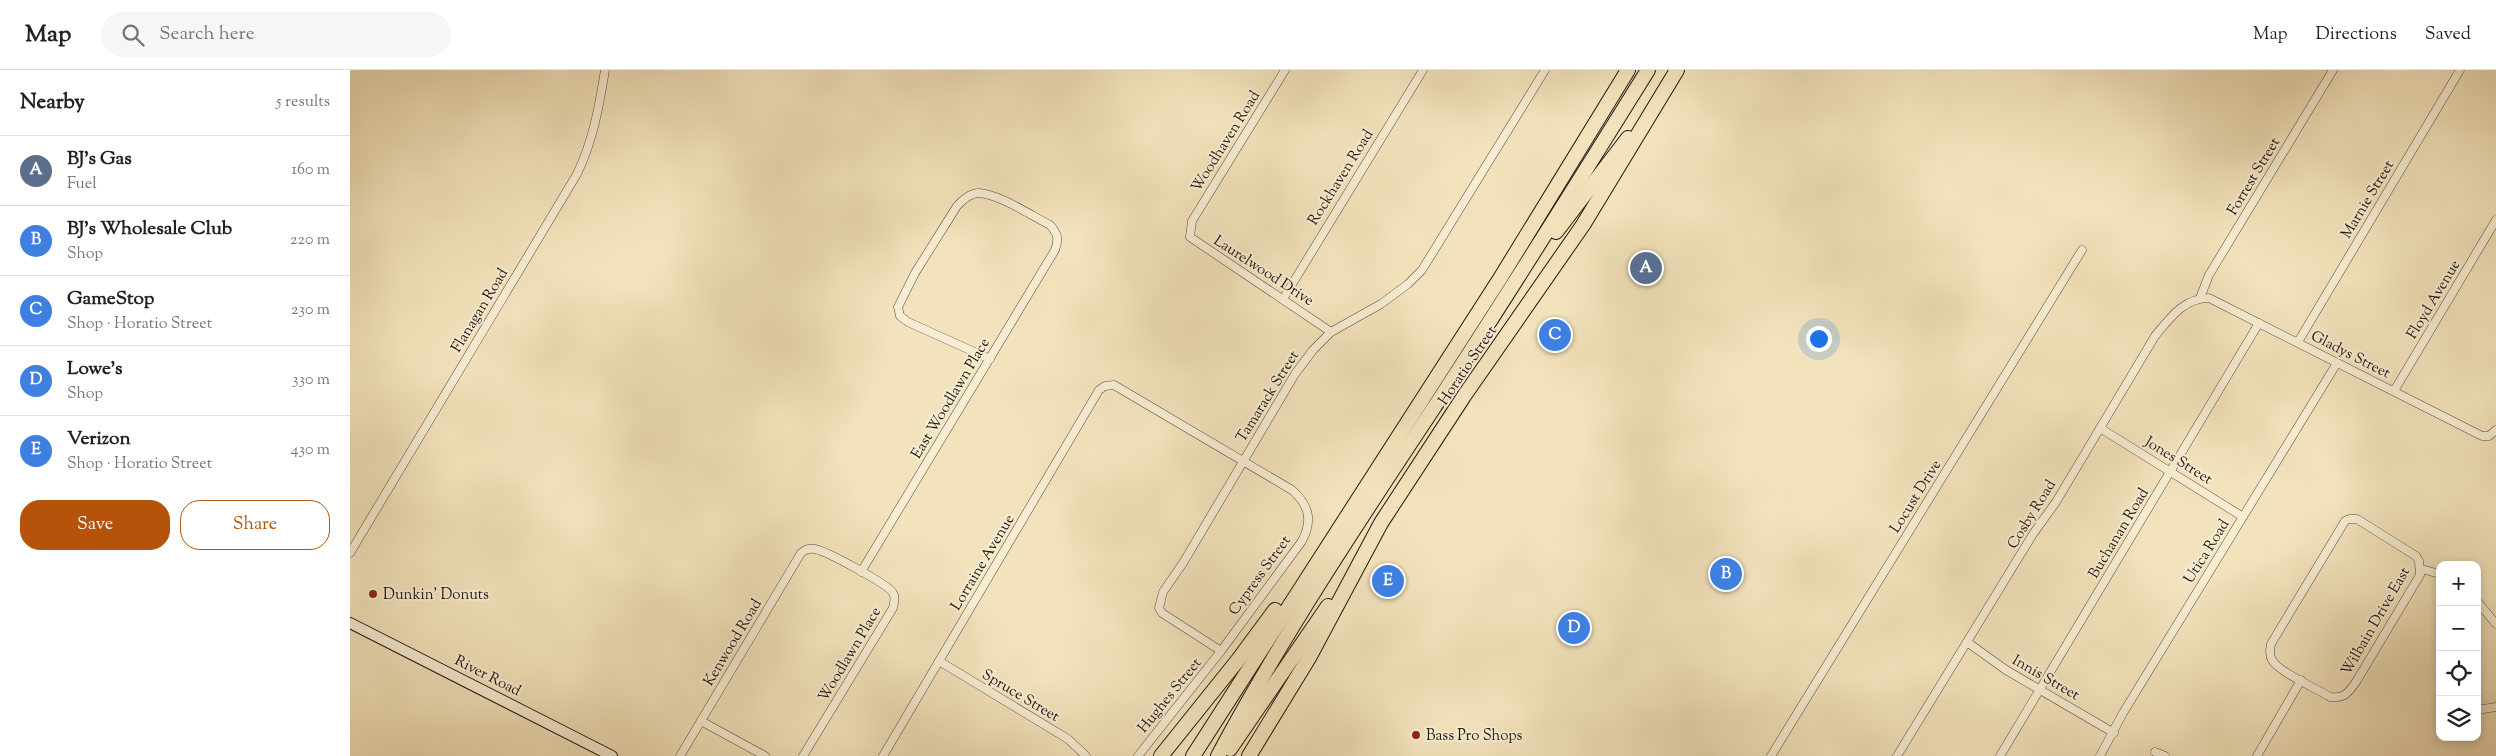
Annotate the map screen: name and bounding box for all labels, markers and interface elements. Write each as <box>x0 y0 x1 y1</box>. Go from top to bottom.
search box <box>101 12 451 57</box>
text: Map <box>25 18 71 52</box>
icon: search <box>119 21 147 49</box>
text: Search here <box>159 21 255 48</box>
text: Map <box>2253 22 2288 48</box>
text: Directions <box>2316 22 2397 48</box>
text: Saved <box>2425 22 2471 48</box>
street label: Woodhaven Road <box>1187 87 1266 196</box>
text: Nearby <box>20 88 85 118</box>
text: 5 results <box>276 91 330 114</box>
street label: Rockhaven Road <box>1303 126 1379 230</box>
street label: Forrest Street <box>2223 134 2286 220</box>
text: BJ's Gas <box>67 146 132 173</box>
street label: Marnie Street <box>2337 157 2400 243</box>
text: A <box>30 159 43 182</box>
text: 160 m <box>292 159 330 182</box>
text: Fuel <box>67 173 97 196</box>
text: BJ's Wholesale Club <box>67 216 232 243</box>
text: B <box>31 229 41 252</box>
text: 220 m <box>290 229 330 252</box>
street label: Laurelwood Drive <box>1209 231 1318 312</box>
text: Shop <box>67 243 103 266</box>
pin: A <box>1630 249 1662 287</box>
street label: Floyd Avenue <box>2402 256 2466 343</box>
street label: Flanagan Road <box>447 264 514 357</box>
text: GameStop <box>67 286 154 313</box>
text: C <box>30 299 42 322</box>
text: 230 m <box>291 299 330 322</box>
text: Shop · Horatio Street <box>67 313 212 336</box>
pin: C <box>1539 316 1571 354</box>
street label: Horatio Street <box>1434 322 1503 410</box>
your location <box>1806 326 1832 352</box>
street label: Gladys Street <box>2307 326 2394 384</box>
street label: East Woodlawn Place <box>907 334 996 463</box>
street label: Tamarack Street <box>1232 347 1305 447</box>
text: Lowe's <box>67 356 122 383</box>
text: D <box>30 369 42 392</box>
text: 330 m <box>292 369 330 392</box>
text: Shop <box>67 383 103 406</box>
text: Verizon <box>67 426 131 453</box>
street label: Jones Street <box>2140 432 2216 490</box>
text: E <box>31 439 41 462</box>
text: 430 m <box>291 439 330 462</box>
text: Shop · Horatio Street <box>67 453 212 476</box>
street label: Locust Drive <box>1885 456 1947 538</box>
street label: Cosby Road <box>2003 476 2062 553</box>
street label: Buchanan Road <box>2084 484 2155 583</box>
button: Save <box>20 500 170 550</box>
button: Share <box>180 500 330 550</box>
street label: Lorraine Avenue <box>946 511 1020 615</box>
street label: Utica Road <box>2179 515 2236 588</box>
street label: Cypress Street <box>1224 532 1296 620</box>
pin: B <box>1710 555 1742 593</box>
map controls <box>2436 561 2481 741</box>
button: + <box>2436 561 2481 606</box>
pin: E <box>1372 562 1404 600</box>
street label: Wilbain Drive East <box>2337 564 2416 680</box>
place label: Dunkin' Donuts <box>383 585 489 606</box>
marker: Dunkin' Donuts <box>367 588 379 600</box>
street label: Kenwood Road <box>699 595 768 690</box>
street label: Woodlawn Place <box>814 603 887 706</box>
button: − <box>2436 606 2481 651</box>
pin: D <box>1558 609 1590 647</box>
street label: River Road <box>451 651 525 702</box>
street label: Innis Street <box>2008 651 2083 706</box>
button: locate <box>2436 651 2481 696</box>
street label: Hughes Street <box>1133 654 1207 738</box>
street label: Spruce Street <box>977 665 1063 728</box>
button: layers <box>2436 696 2481 741</box>
place label: Bass Pro Shops <box>1426 726 1523 747</box>
marker: Bass Pro Shops <box>1410 729 1422 741</box>

